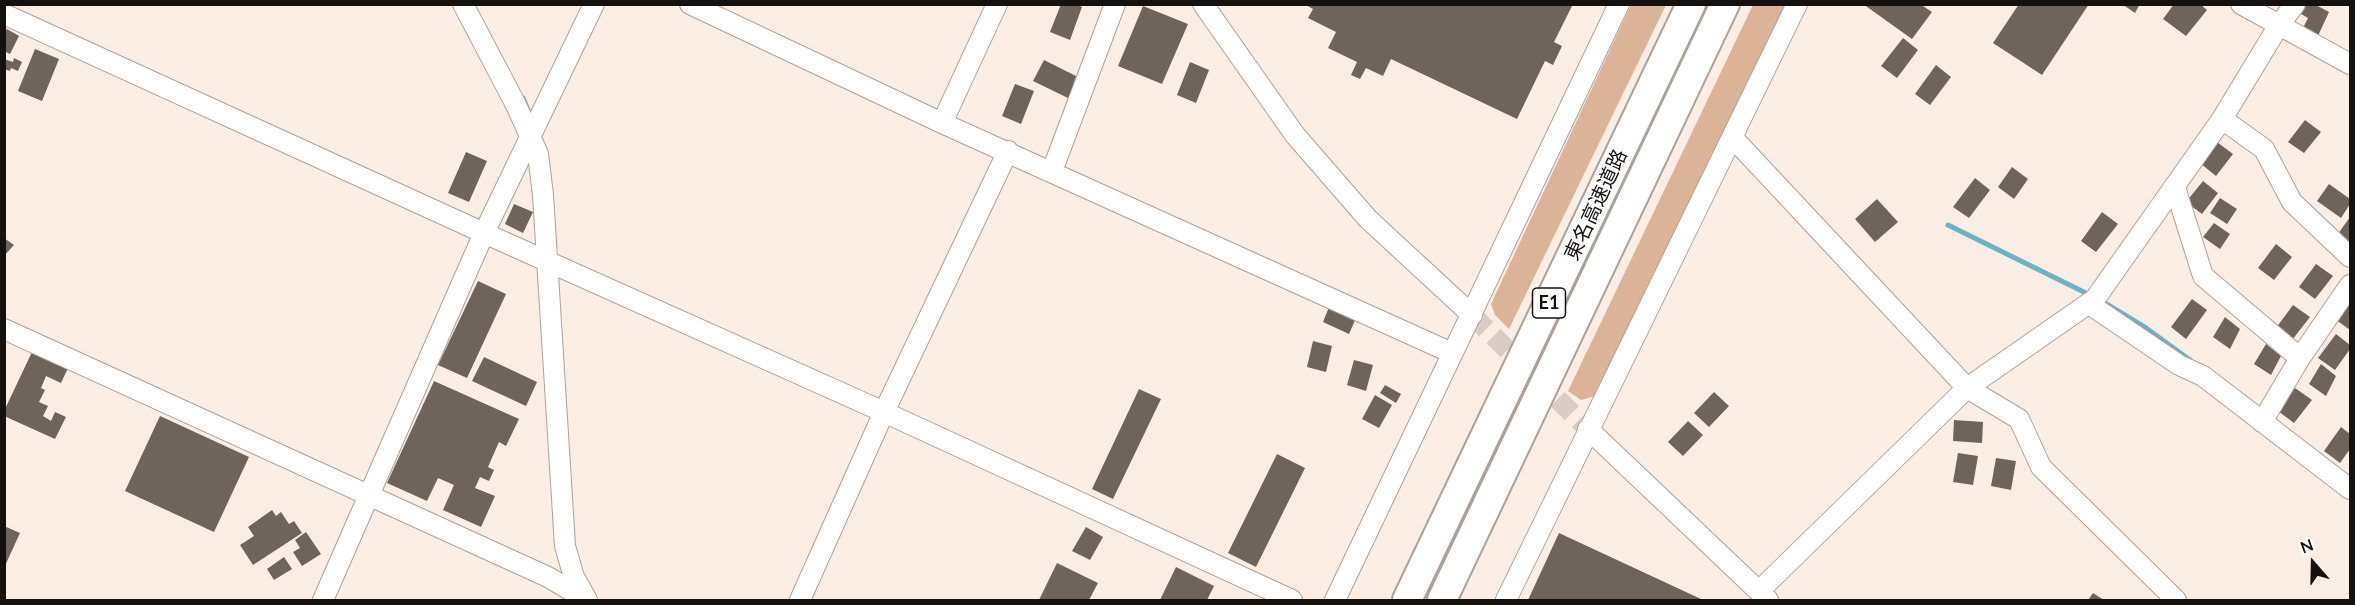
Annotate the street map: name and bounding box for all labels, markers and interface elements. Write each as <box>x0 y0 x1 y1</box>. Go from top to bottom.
street label: 東名高速道路 <box>1560 146 1632 264</box>
road number: E1 <box>1532 288 1566 318</box>
north arrow <box>2283 533 2343 593</box>
text: N <box>2298 535 2316 557</box>

